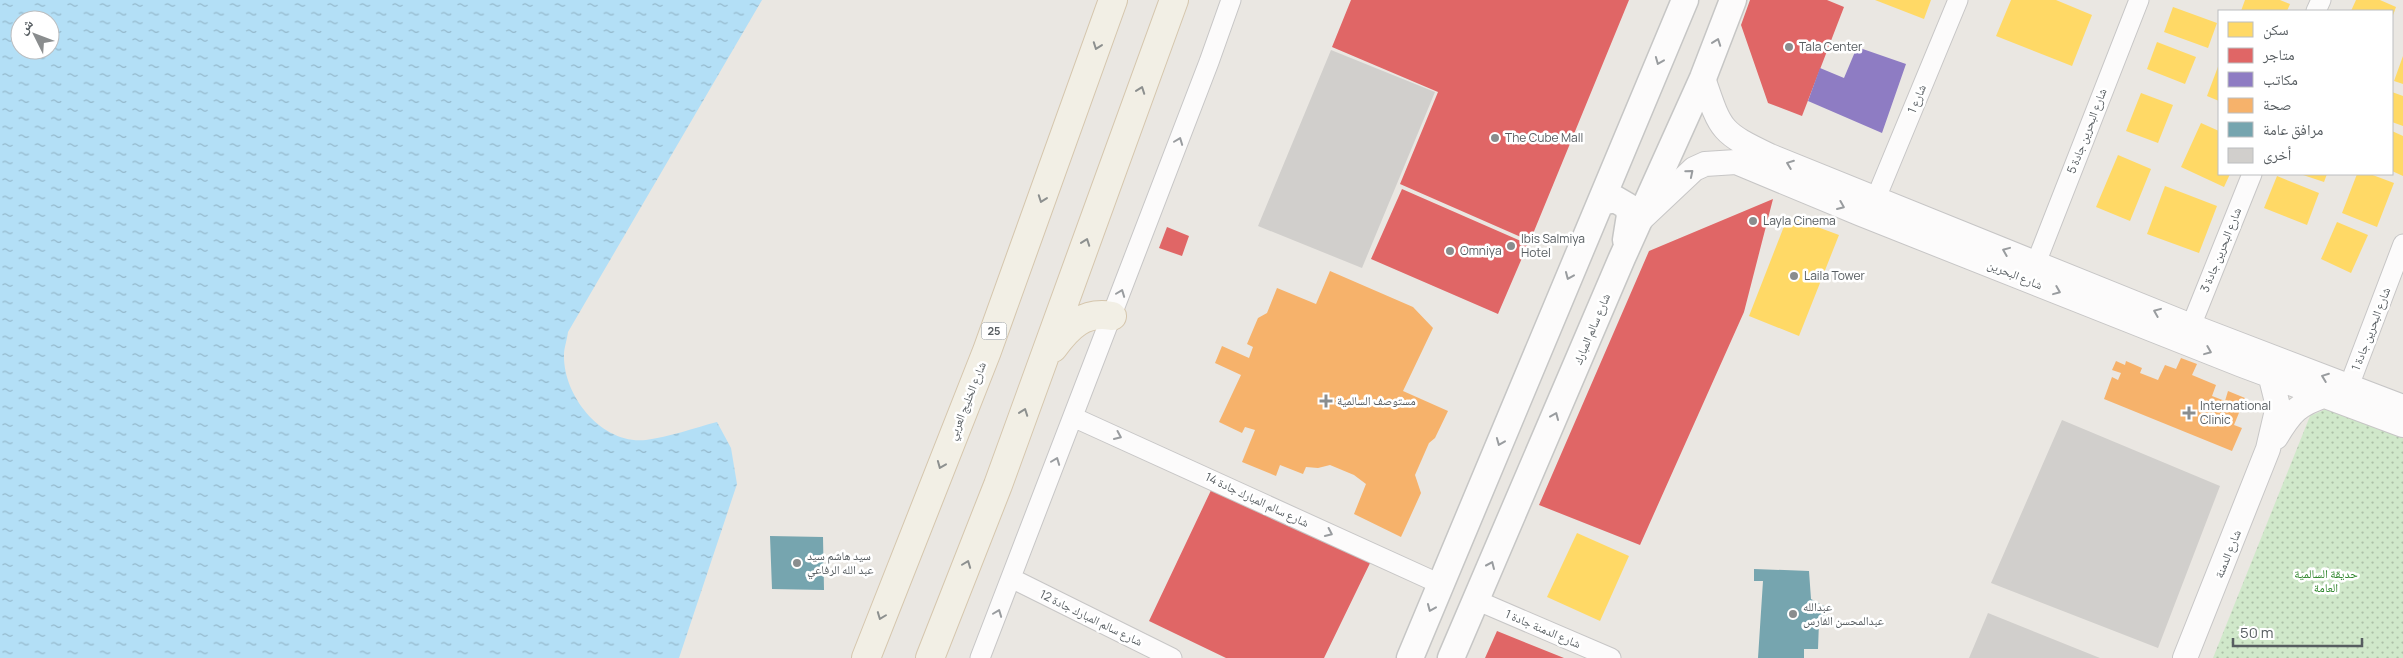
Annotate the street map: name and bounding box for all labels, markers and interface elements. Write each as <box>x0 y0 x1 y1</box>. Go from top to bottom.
north arrow <box>10 10 60 60</box>
legend <box>2218 10 2393 175</box>
text: ش <box>13 14 37 38</box>
text: سكن <box>2263 19 2289 40</box>
one-way arrow <box>1711 38 1721 47</box>
place label: Tala Center <box>1799 38 1863 55</box>
one-way arrow <box>1093 41 1103 50</box>
marker: Tala Center <box>1783 41 1795 53</box>
text: متاجر <box>2262 44 2295 65</box>
one-way arrow <box>1655 56 1666 65</box>
text: مكاتب <box>2263 69 2298 90</box>
street label: شارع 1 <box>1903 82 1930 116</box>
one-way arrow <box>1135 86 1145 94</box>
street label: شارع البحرين جادة 5 <box>2062 86 2111 176</box>
text: صحة <box>2263 94 2292 115</box>
text: مرافق عامة <box>2263 119 2324 140</box>
place label: The Cube Mall <box>1505 129 1583 146</box>
marker: The Cube Mall <box>1489 132 1501 144</box>
one-way arrow <box>1173 137 1183 146</box>
text: أخرى <box>2263 144 2292 165</box>
one-way arrow <box>1787 160 1795 170</box>
one-way arrow <box>1685 170 1694 179</box>
one-way arrow <box>1038 194 1048 203</box>
one-way arrow <box>1836 199 1845 210</box>
street label: شارع البحرين جادة 3 <box>2196 205 2245 295</box>
place label: Layla Cinema <box>1763 212 1836 229</box>
marker: Layla Cinema <box>1747 215 1759 227</box>
place label: Ibis Salmiya Hotel <box>1521 230 1585 261</box>
one-way arrow <box>1080 239 1090 247</box>
marker: Ibis Salmiya Hotel <box>1505 240 1517 252</box>
place label: Omniya <box>1460 242 1502 259</box>
marker: Omniya <box>1444 245 1456 257</box>
one-way arrow <box>2002 246 2011 257</box>
street label: شارع البحرين <box>1985 256 2045 293</box>
place label: Laila Tower <box>1804 267 1866 284</box>
marker: Laila Tower <box>1788 270 1800 282</box>
one-way arrow <box>1565 271 1576 280</box>
one-way arrow <box>2052 285 2061 296</box>
street label: شارع البحرين جادة 1 <box>2347 285 2394 373</box>
one-way arrow <box>1115 289 1125 298</box>
street label: شارع سالم المبارك <box>1569 291 1614 367</box>
one-way arrow <box>2153 308 2162 318</box>
road number: 25 <box>982 322 1006 340</box>
one-way arrow <box>2204 345 2212 355</box>
street label: شارع الخليج العربي <box>943 359 992 443</box>
one-way arrow <box>2321 373 2330 383</box>
place label: مستوصف السالمية <box>1337 392 1416 409</box>
marker: مستوصف السالمية <box>1319 394 1333 408</box>
place label: International Clinic <box>2200 397 2271 428</box>
marker: International Clinic <box>2182 406 2196 420</box>
one-way arrow <box>1018 408 1028 416</box>
one-way arrow <box>1549 412 1560 421</box>
one-way arrow <box>1113 429 1122 440</box>
one-way arrow <box>1496 437 1506 446</box>
one-way arrow <box>1050 457 1060 466</box>
one-way arrow <box>937 461 947 469</box>
street label: شارع سالم المبارك جادة 14 <box>1203 468 1312 531</box>
one-way arrow <box>1324 527 1333 537</box>
street label: شارع الدمنة <box>2210 527 2245 581</box>
place label: سيد هاشم سيد عبد الله الرفاعي <box>807 547 873 580</box>
marker: سيد هاشم سيد عبد الله الرفاعي <box>791 557 803 569</box>
one-way arrow <box>961 560 971 569</box>
one-way arrow <box>1485 561 1495 570</box>
park label: حديقة السالمية العامة <box>2294 565 2358 596</box>
street label: شارع سالم المبارك جادة 12 <box>1037 585 1146 650</box>
place label: عبدالله عبدالمحسن الفارس <box>1803 598 1884 629</box>
one-way arrow <box>1426 603 1437 612</box>
street label: شارع الدمنة جادة 1 <box>1503 605 1584 652</box>
marker: عبدالله عبدالمحسن الفارس <box>1787 608 1799 620</box>
one-way arrow <box>992 609 1002 617</box>
one-way arrow <box>877 612 887 620</box>
scale bar <box>2233 616 2362 648</box>
text: 50 m <box>2240 622 2274 643</box>

